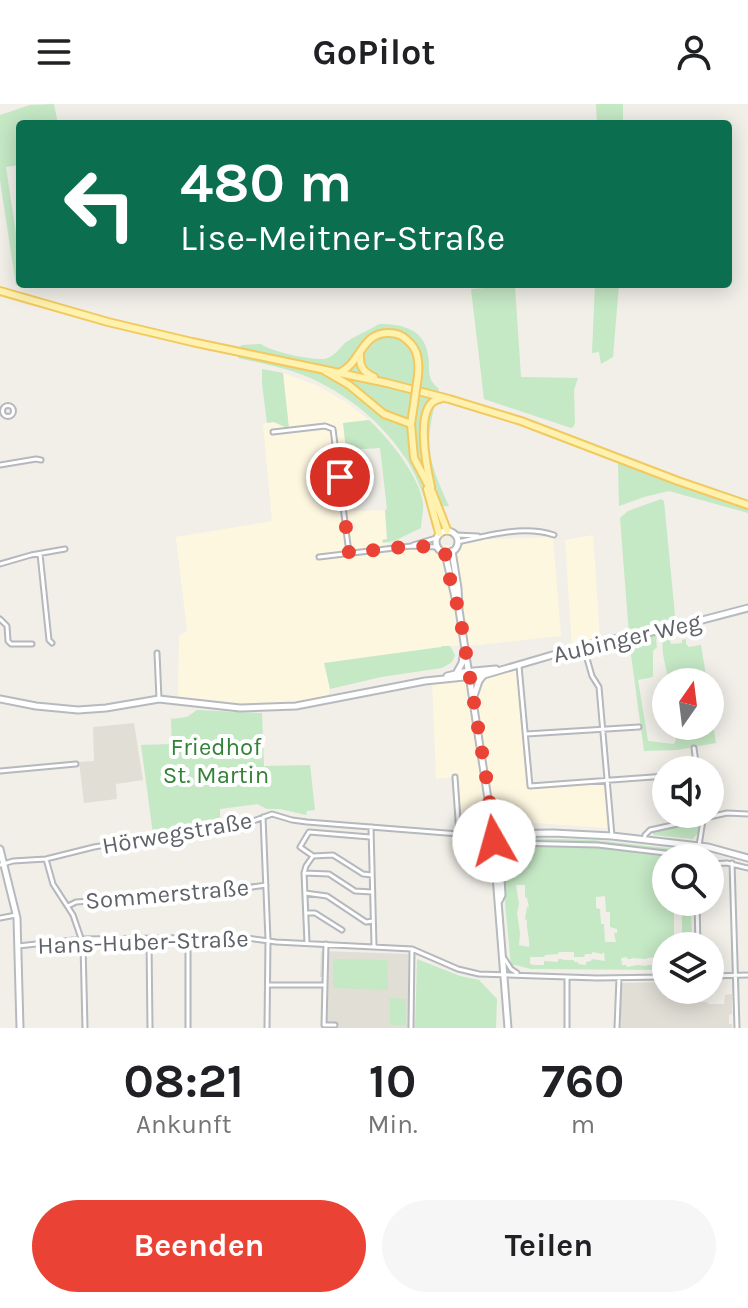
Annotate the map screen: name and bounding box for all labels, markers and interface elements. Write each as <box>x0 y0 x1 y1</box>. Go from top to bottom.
icon: menu <box>32 30 76 74</box>
icon: person <box>672 30 716 74</box>
text: GoPilot <box>313 31 436 73</box>
text: 480 m <box>180 150 352 215</box>
icon: left <box>48 152 152 256</box>
text: Lise-Meitner-Straße <box>180 217 505 259</box>
pin <box>306 443 374 511</box>
icon: arrive <box>318 455 362 499</box>
street label: Aubinger Weg <box>550 607 704 669</box>
north arrow <box>652 668 724 740</box>
map controls <box>652 668 724 1004</box>
park label: Friedhof St. Martin <box>163 733 269 789</box>
button: sound <box>652 756 724 828</box>
position arrow <box>452 799 536 883</box>
street label: Hörwegstraße <box>100 806 254 860</box>
button: search <box>652 844 724 916</box>
street label: Sommerstraße <box>84 873 250 915</box>
street label: Hans-Huber-Straße <box>37 924 249 960</box>
button: layers <box>652 932 724 1004</box>
text: 08:21 <box>124 1053 244 1109</box>
text: 10 <box>369 1053 416 1109</box>
text: 760 <box>541 1053 624 1109</box>
text: Ankunft <box>136 1109 231 1140</box>
text: Min. <box>367 1109 418 1140</box>
text: m <box>571 1109 595 1140</box>
button: Beenden <box>32 1200 366 1292</box>
button: Teilen <box>382 1200 716 1292</box>

